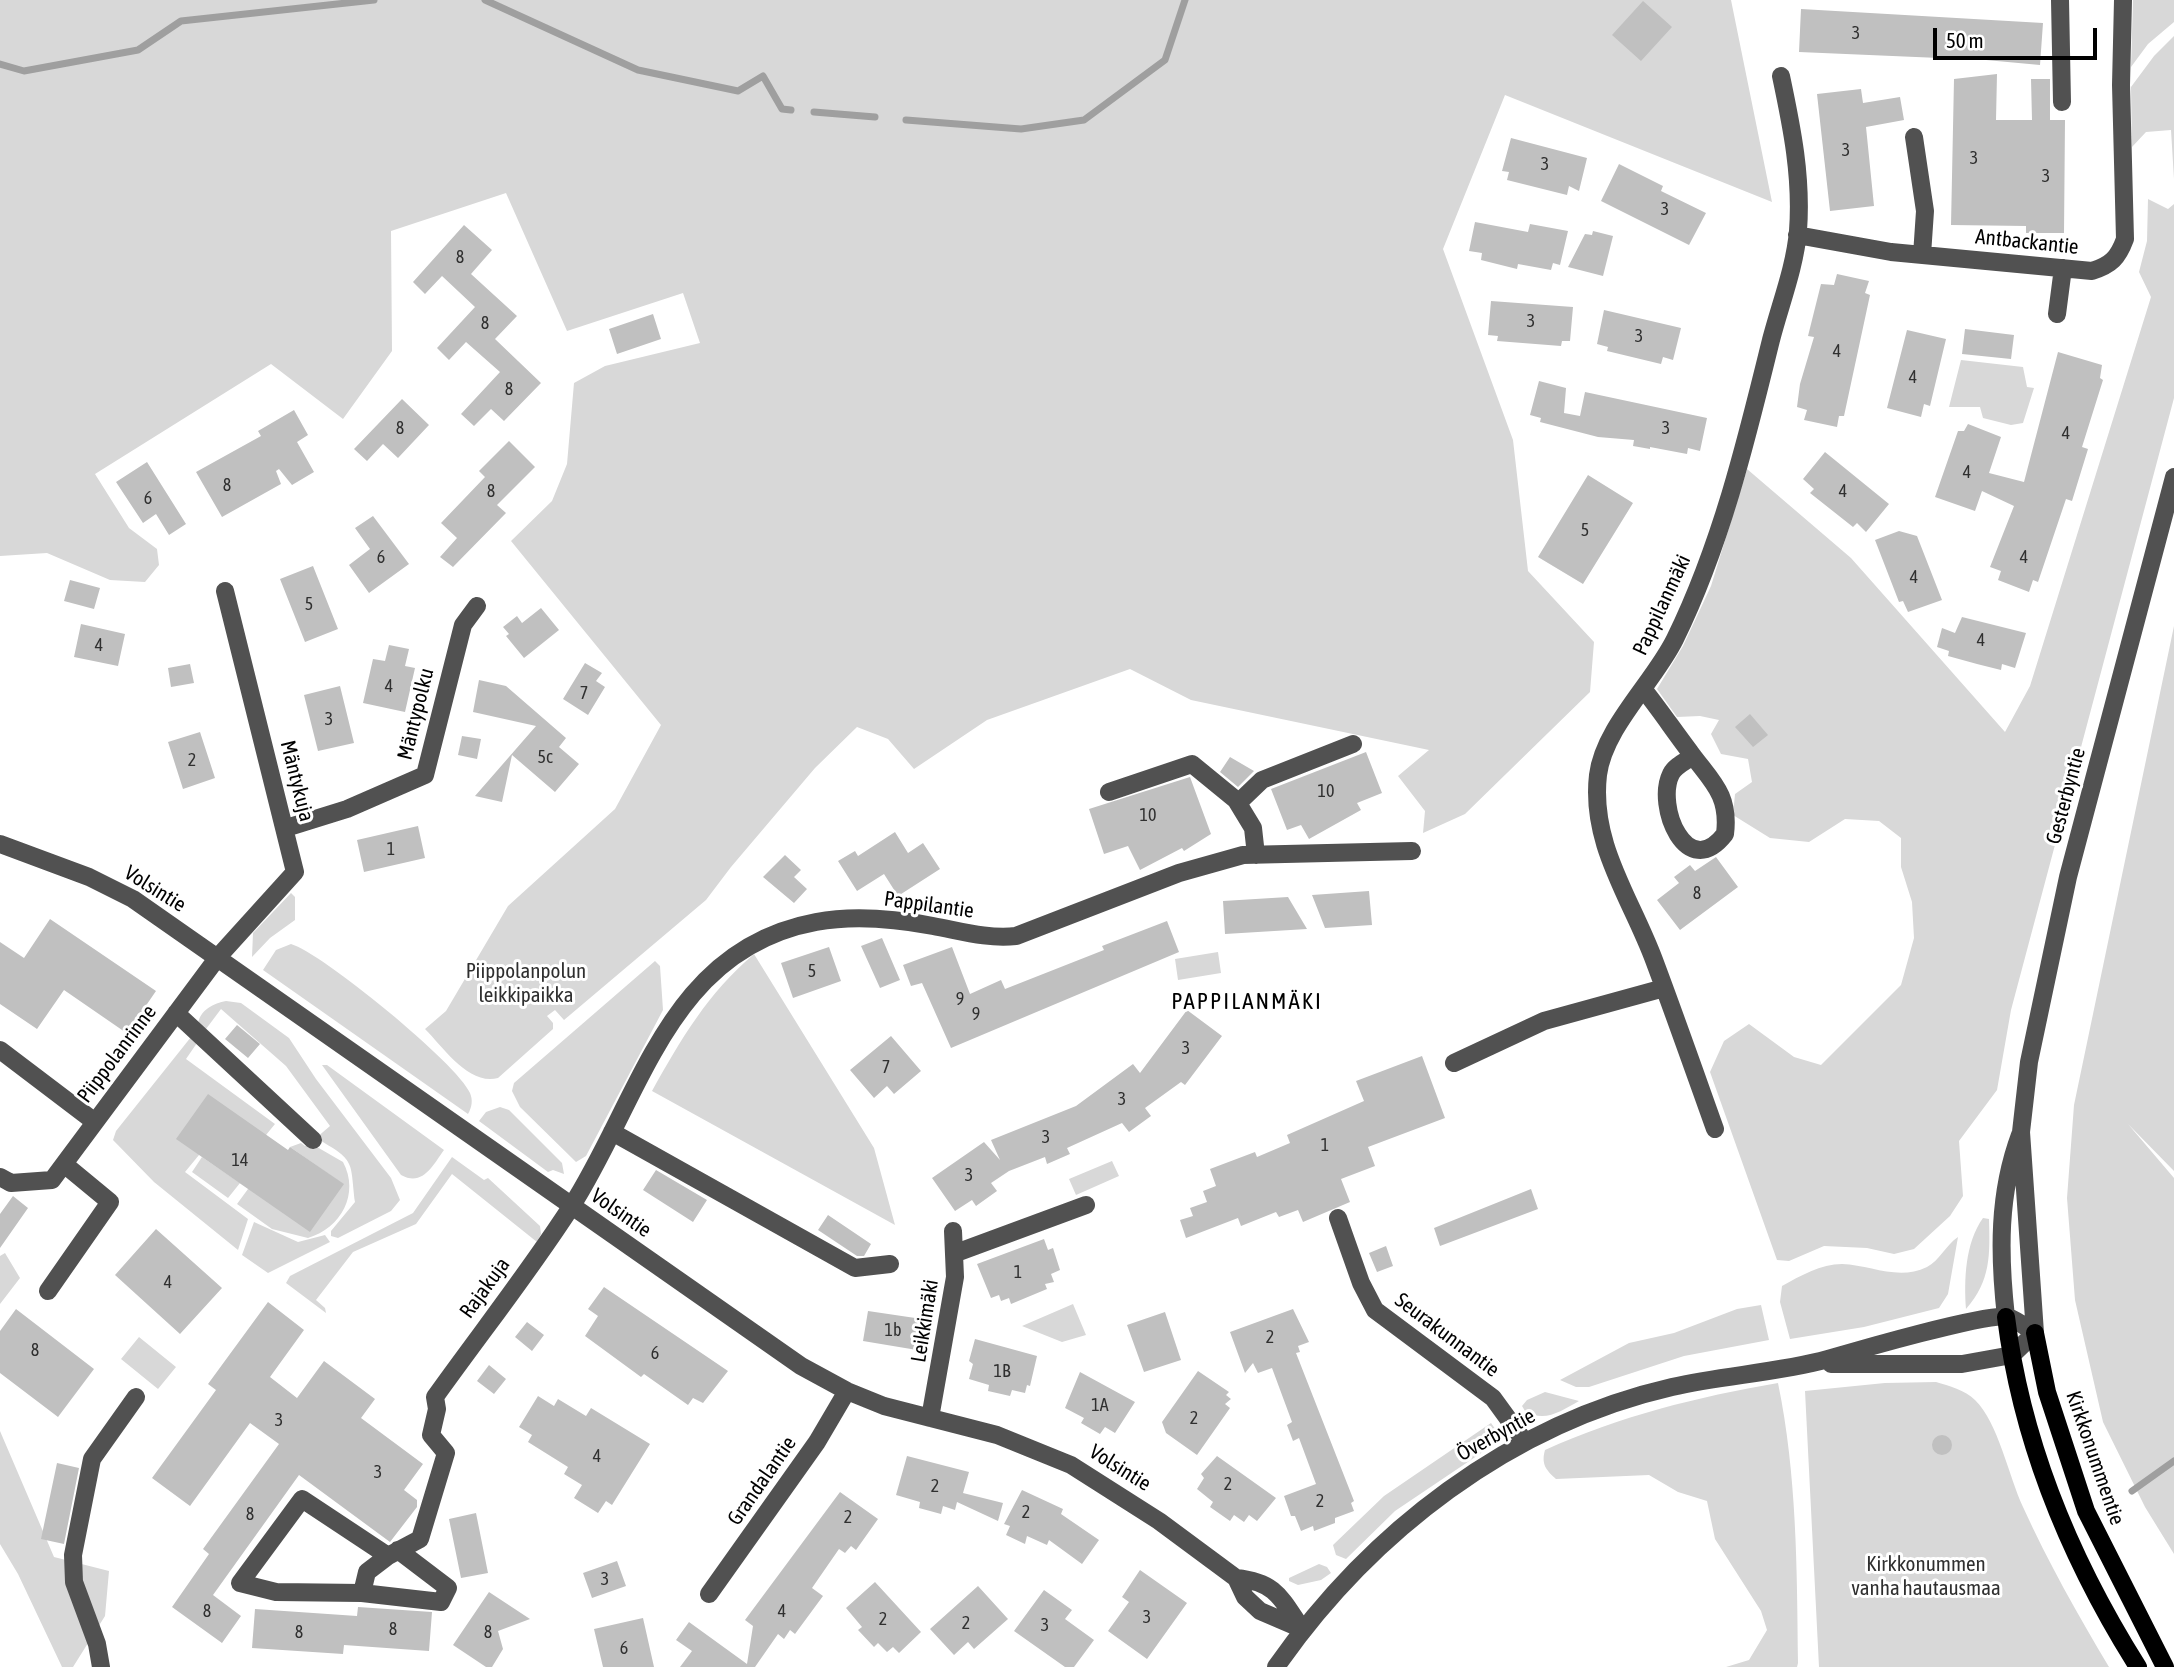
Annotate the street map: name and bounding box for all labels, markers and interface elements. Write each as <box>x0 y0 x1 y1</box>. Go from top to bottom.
scale bar <box>1936 14 2100 58</box>
house number: 3 <box>1852 22 1860 44</box>
text: 50 m <box>1946 28 1984 52</box>
house number: 3 <box>1842 139 1850 161</box>
house number: 3 <box>1970 147 1978 169</box>
house number: 3 <box>1541 153 1549 175</box>
house number: 3 <box>2042 165 2050 187</box>
house number: 3 <box>1661 198 1669 220</box>
street label: Antbackantie <box>1974 224 2080 260</box>
house number: 8 <box>456 246 464 268</box>
house number: 3 <box>1527 310 1535 332</box>
house number: 8 <box>481 312 489 334</box>
house number: 3 <box>1635 325 1643 347</box>
house number: 4 <box>1833 340 1841 362</box>
house number: 4 <box>1909 366 1917 388</box>
house number: 8 <box>505 378 513 400</box>
house number: 8 <box>396 417 404 439</box>
house number: 3 <box>1662 417 1670 439</box>
house number: 4 <box>2062 422 2070 444</box>
house number: 4 <box>1963 461 1971 483</box>
house number: 8 <box>223 474 231 496</box>
house number: 8 <box>487 480 495 502</box>
house number: 4 <box>1839 480 1847 502</box>
house number: 6 <box>144 487 152 509</box>
house number: 5 <box>1581 519 1589 541</box>
house number: 6 <box>377 546 385 568</box>
house number: 4 <box>2020 546 2028 568</box>
street label: Pappilanmäki <box>1628 551 1696 659</box>
house number: 4 <box>1910 566 1918 588</box>
house number: 5 <box>305 593 313 615</box>
house number: 4 <box>1977 629 1985 651</box>
house number: 4 <box>95 634 103 656</box>
street label: Mäntypolku <box>392 666 440 762</box>
house number: 4 <box>385 675 393 697</box>
house number: 7 <box>580 682 588 704</box>
house number: 3 <box>325 708 333 730</box>
street label: Mäntykuja <box>275 738 319 824</box>
street label: Gesterbyntie <box>2041 745 2091 847</box>
house number: 5c <box>537 746 553 768</box>
house number: 2 <box>188 749 196 771</box>
house number: 10 <box>1318 780 1334 802</box>
house number: 10 <box>1140 804 1156 826</box>
house number: 1 <box>387 838 395 860</box>
street label: Volsintie <box>120 860 190 918</box>
house number: 8 <box>1693 882 1701 904</box>
street label: Pappilantie <box>883 886 975 924</box>
park label: Piippolanpolun leikkipaikka <box>466 958 586 1008</box>
house number: 5 <box>808 960 816 982</box>
house number: 9 <box>956 988 964 1010</box>
district label: PAPPILANMÄKI <box>1173 988 1321 1016</box>
street label: Piippolanrinne <box>72 1000 162 1108</box>
house number: 9 <box>972 1003 980 1025</box>
house number: 3 <box>1182 1037 1190 1059</box>
house number: 7 <box>882 1056 890 1078</box>
house number: 3 <box>1118 1088 1126 1110</box>
house number: 3 <box>1042 1126 1050 1148</box>
house number: 1 <box>1321 1134 1329 1156</box>
house number: 14 <box>232 1149 248 1171</box>
house number: 3 <box>965 1164 973 1186</box>
street label: Volsintie <box>586 1183 656 1243</box>
street label: Rajakuja <box>455 1253 515 1323</box>
house number: 1 <box>1014 1261 1022 1283</box>
house number: 4 <box>164 1271 172 1293</box>
street label: Leikkimäki <box>906 1278 944 1364</box>
street label: Seurakunnantie <box>1390 1288 1504 1382</box>
house number: 1b <box>885 1319 901 1341</box>
house number: 2 <box>1266 1326 1274 1348</box>
house number: 8 <box>31 1339 39 1361</box>
house number: 6 <box>651 1342 659 1364</box>
house number: 1B <box>994 1360 1010 1382</box>
street label: Kirkkonummentie <box>2060 1388 2130 1528</box>
house number: 1A <box>1091 1394 1109 1416</box>
street label: Överbyntie <box>1453 1403 1539 1467</box>
house number: 2 <box>1190 1407 1198 1429</box>
house number: 3 <box>275 1409 283 1431</box>
street label: Grandalantie <box>722 1432 802 1530</box>
street label: Volsintie <box>1085 1439 1155 1497</box>
house number: 4 <box>593 1445 601 1467</box>
house number: 3 <box>374 1461 382 1483</box>
house number: 2 <box>1224 1473 1232 1495</box>
house number: 2 <box>931 1475 939 1497</box>
house number: 2 <box>1316 1490 1324 1512</box>
house number: 2 <box>1022 1501 1030 1523</box>
house number: 8 <box>246 1503 254 1525</box>
house number: 2 <box>844 1506 852 1528</box>
park label: Kirkkonummen vanha hautausmaa <box>1851 1551 2001 1601</box>
house number: 3 <box>601 1568 609 1590</box>
house number: 8 <box>203 1600 211 1622</box>
house number: 4 <box>778 1600 786 1622</box>
house number: 3 <box>1143 1606 1151 1628</box>
house number: 2 <box>879 1608 887 1630</box>
house number: 2 <box>962 1612 970 1634</box>
house number: 3 <box>1041 1614 1049 1636</box>
house number: 8 <box>389 1618 397 1640</box>
house number: 8 <box>295 1621 303 1643</box>
house number: 8 <box>484 1621 492 1643</box>
house number: 6 <box>620 1637 628 1659</box>

